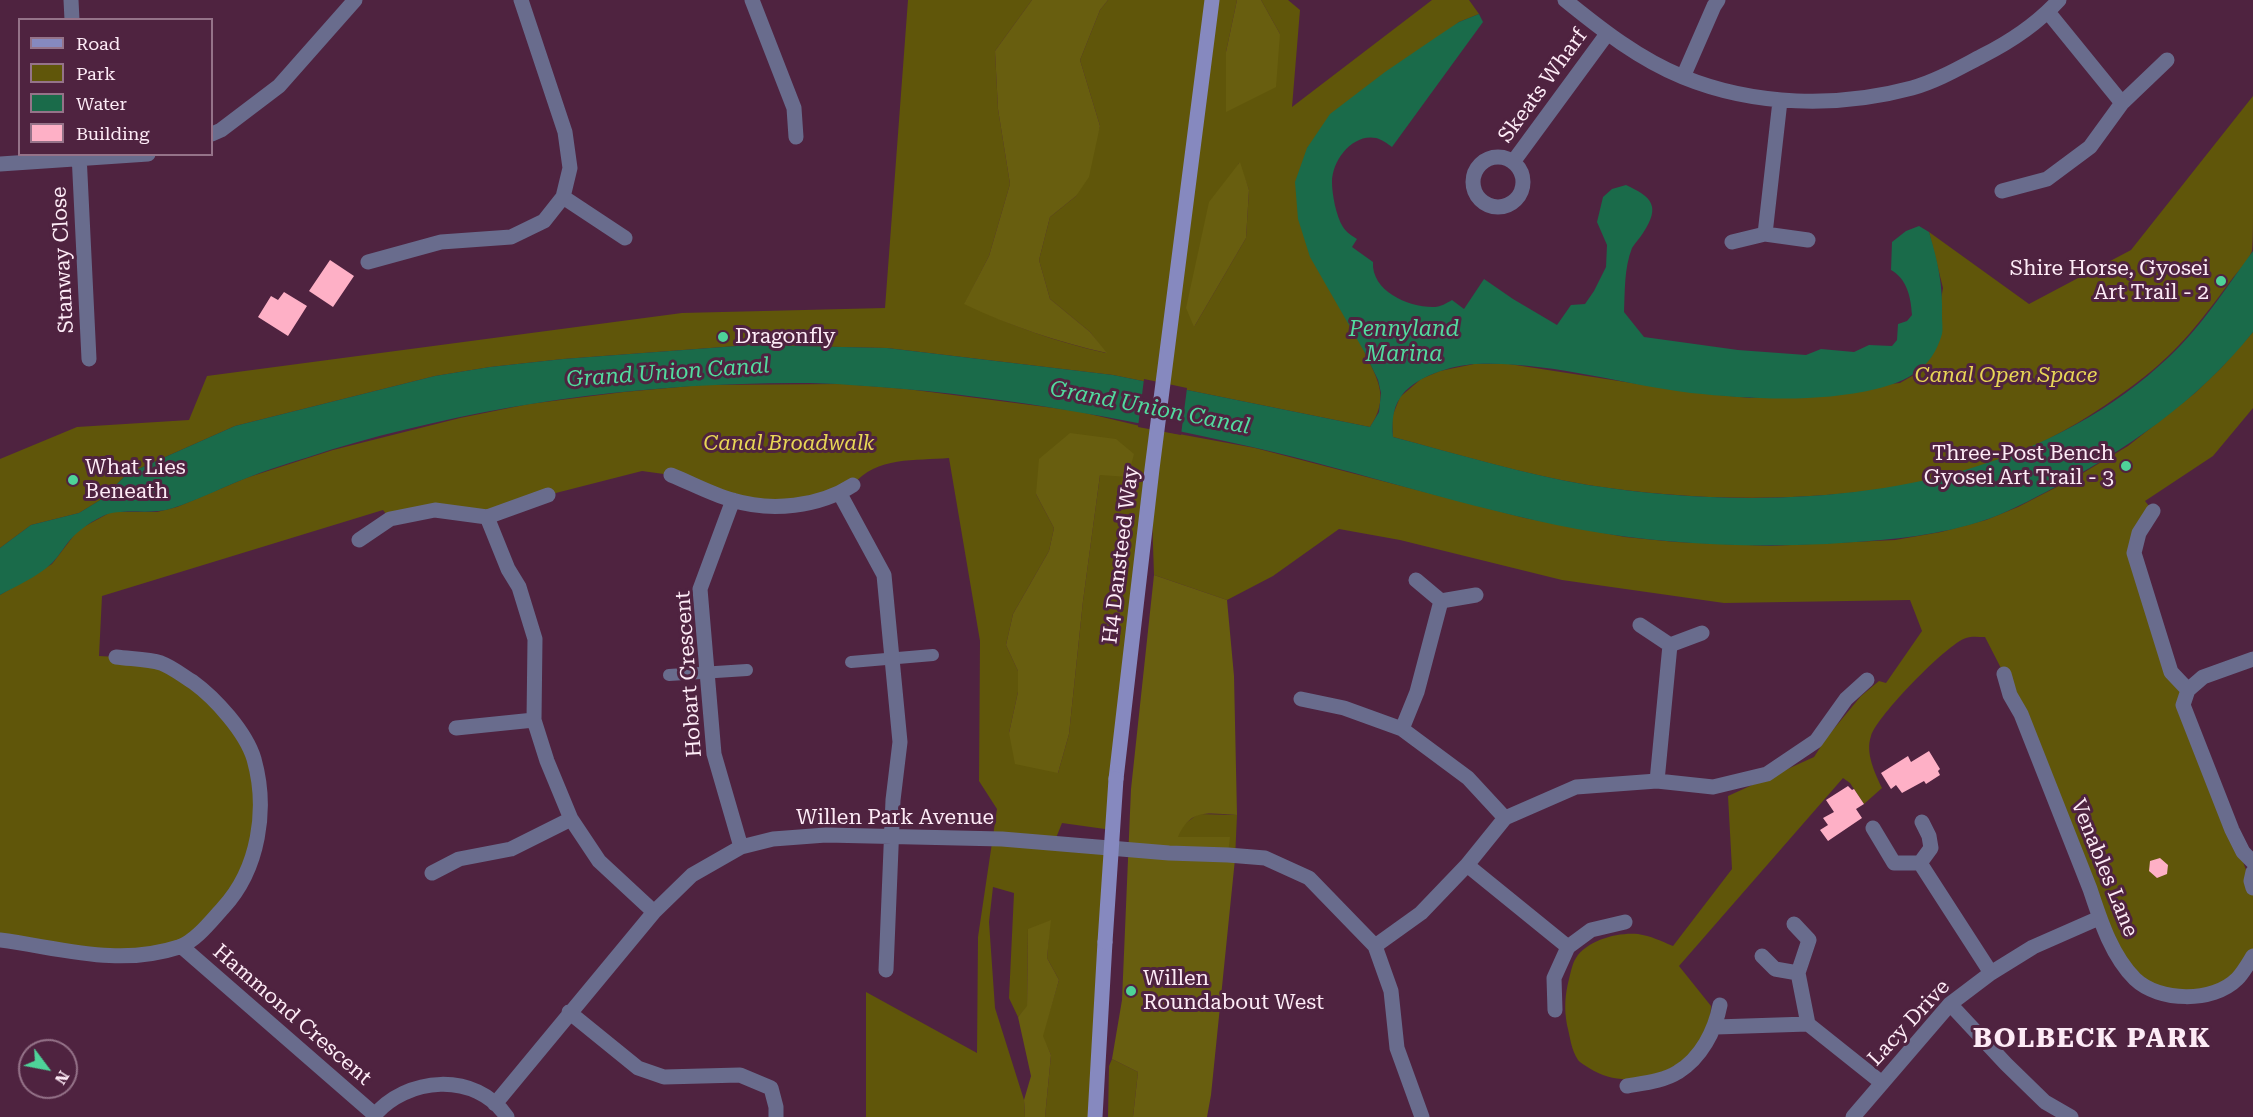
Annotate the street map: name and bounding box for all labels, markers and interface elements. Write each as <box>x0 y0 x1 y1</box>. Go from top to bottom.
legend <box>18 18 213 156</box>
street label: Skeats Wharf <box>1493 24 1593 148</box>
text: Road <box>76 33 120 54</box>
text: Park <box>76 63 116 84</box>
text: Water <box>76 93 127 114</box>
text: Building <box>76 123 150 144</box>
street label: Stanway Close <box>47 186 79 334</box>
place label: Shire Horse, Gyosei Art Trail - 2 <box>2010 256 2209 306</box>
marker: Shire Horse, Gyosei Art Trail - 2 <box>2214 274 2228 288</box>
water label: Pennyland Marina <box>1349 317 1459 368</box>
place label: Dragonfly <box>735 324 835 350</box>
marker: Dragonfly <box>716 330 730 344</box>
water label: Grand Union Canal <box>566 353 770 393</box>
park label: Canal Open Space <box>1915 363 2097 389</box>
water label: Grand Union Canal <box>1048 376 1252 440</box>
park label: Canal Broadwalk <box>704 431 874 457</box>
place label: Three-Post Bench Gyosei Art Trail - 3 <box>1924 441 2114 491</box>
place label: What Lies Beneath <box>85 455 186 505</box>
marker: Three-Post Bench Gyosei Art Trail - 3 <box>2119 459 2133 473</box>
street label: H4 Dansteed Way <box>1098 465 1144 645</box>
marker: What Lies Beneath <box>66 473 80 487</box>
street label: Hobart Crescent <box>671 590 707 758</box>
street label: Venables Lane <box>2065 795 2143 941</box>
street label: Willen Park Avenue <box>796 805 994 831</box>
street label: Hammond Crescent <box>208 939 376 1091</box>
place label: Willen Roundabout West <box>1143 966 1324 1016</box>
street label: Lacy Drive <box>1863 975 1955 1071</box>
marker: Willen Roundabout West <box>1124 984 1138 998</box>
district label: BOLBECK PARK <box>1973 1023 2211 1055</box>
north arrow <box>18 1039 78 1099</box>
text: N <box>51 1067 73 1088</box>

